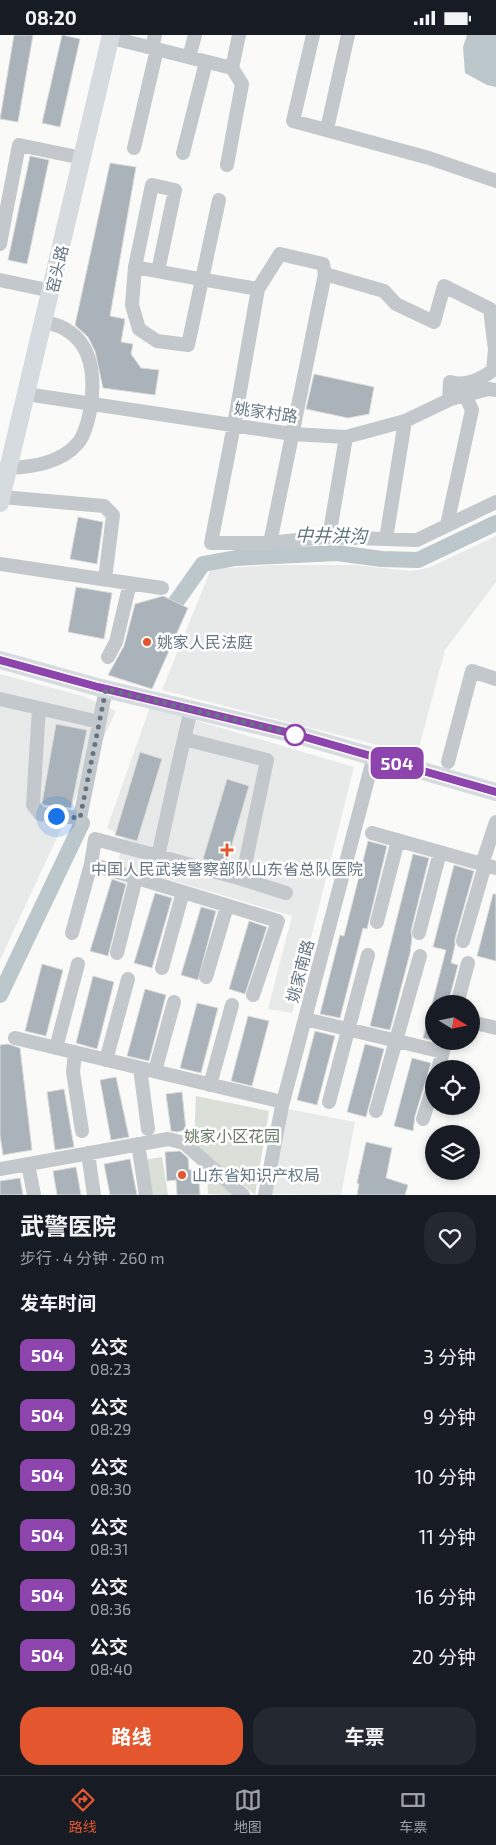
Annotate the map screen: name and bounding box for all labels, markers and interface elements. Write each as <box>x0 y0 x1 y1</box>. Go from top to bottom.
text: 08:20 <box>25 6 77 29</box>
street label: 窑头路 <box>42 243 71 294</box>
street label: 姚家村路 <box>233 398 299 425</box>
water label: 中井洪沟 <box>295 523 369 547</box>
place label: 姚家人民法庭 <box>157 632 253 651</box>
marker: 姚家人民法庭 <box>141 636 153 648</box>
unlabelled marker <box>284 724 306 746</box>
line badge: 504 <box>368 747 426 779</box>
text: 504 <box>381 752 413 774</box>
your location <box>44 804 69 829</box>
marker: 中国人民武装警察部队山东省总队医院 <box>220 843 234 857</box>
place label: 中国人民武装警察部队山东省总队医院 <box>91 859 363 878</box>
street label: 姚家南路 <box>282 937 317 1004</box>
north arrow <box>425 995 480 1050</box>
map controls <box>425 995 480 1180</box>
button: locate <box>425 1060 480 1115</box>
button: layers <box>425 1125 480 1180</box>
park label: 姚家小区花园 <box>184 1126 280 1145</box>
place label: 山东省知识产权局 <box>192 1165 320 1184</box>
marker: 山东省知识产权局 <box>176 1169 188 1181</box>
text: 武警医院 <box>20 1211 116 1240</box>
button: heart <box>424 1212 476 1264</box>
text: 步行 · 4 分钟 · 260 m <box>20 1248 165 1267</box>
text: 发车时间 <box>20 1291 96 1314</box>
text: 公交 <box>90 1335 128 1358</box>
text: 504 <box>31 1344 64 1366</box>
text: 3 分钟 <box>423 1345 476 1368</box>
text: 08:23 <box>90 1359 131 1378</box>
text: 公交 <box>90 1395 128 1418</box>
text: 504 <box>31 1404 64 1426</box>
text: 9 分钟 <box>423 1405 476 1428</box>
text: 08:29 <box>90 1419 131 1438</box>
text: 公交 <box>90 1455 128 1478</box>
text: 504 <box>31 1464 64 1486</box>
text: 10 分钟 <box>415 1465 476 1488</box>
text: 08:30 <box>90 1479 132 1498</box>
text: 公交 <box>90 1515 128 1538</box>
text: 504 <box>31 1524 64 1546</box>
text: 11 分钟 <box>419 1525 476 1548</box>
text: 08:31 <box>90 1539 128 1558</box>
text: 公交 <box>90 1575 128 1598</box>
text: 504 <box>31 1584 64 1606</box>
text: 16 分钟 <box>415 1585 476 1608</box>
text: 08:36 <box>90 1599 131 1618</box>
text: 公交 <box>90 1635 128 1658</box>
text: 504 <box>31 1644 64 1666</box>
text: 20 分钟 <box>412 1645 476 1668</box>
text: 08:40 <box>90 1659 133 1678</box>
button: 路线 <box>20 1707 243 1765</box>
button: 车票 <box>253 1707 476 1765</box>
tab: 路线 <box>69 1786 97 1836</box>
tab: 地图 <box>234 1786 262 1836</box>
tab: 车票 <box>399 1786 427 1836</box>

